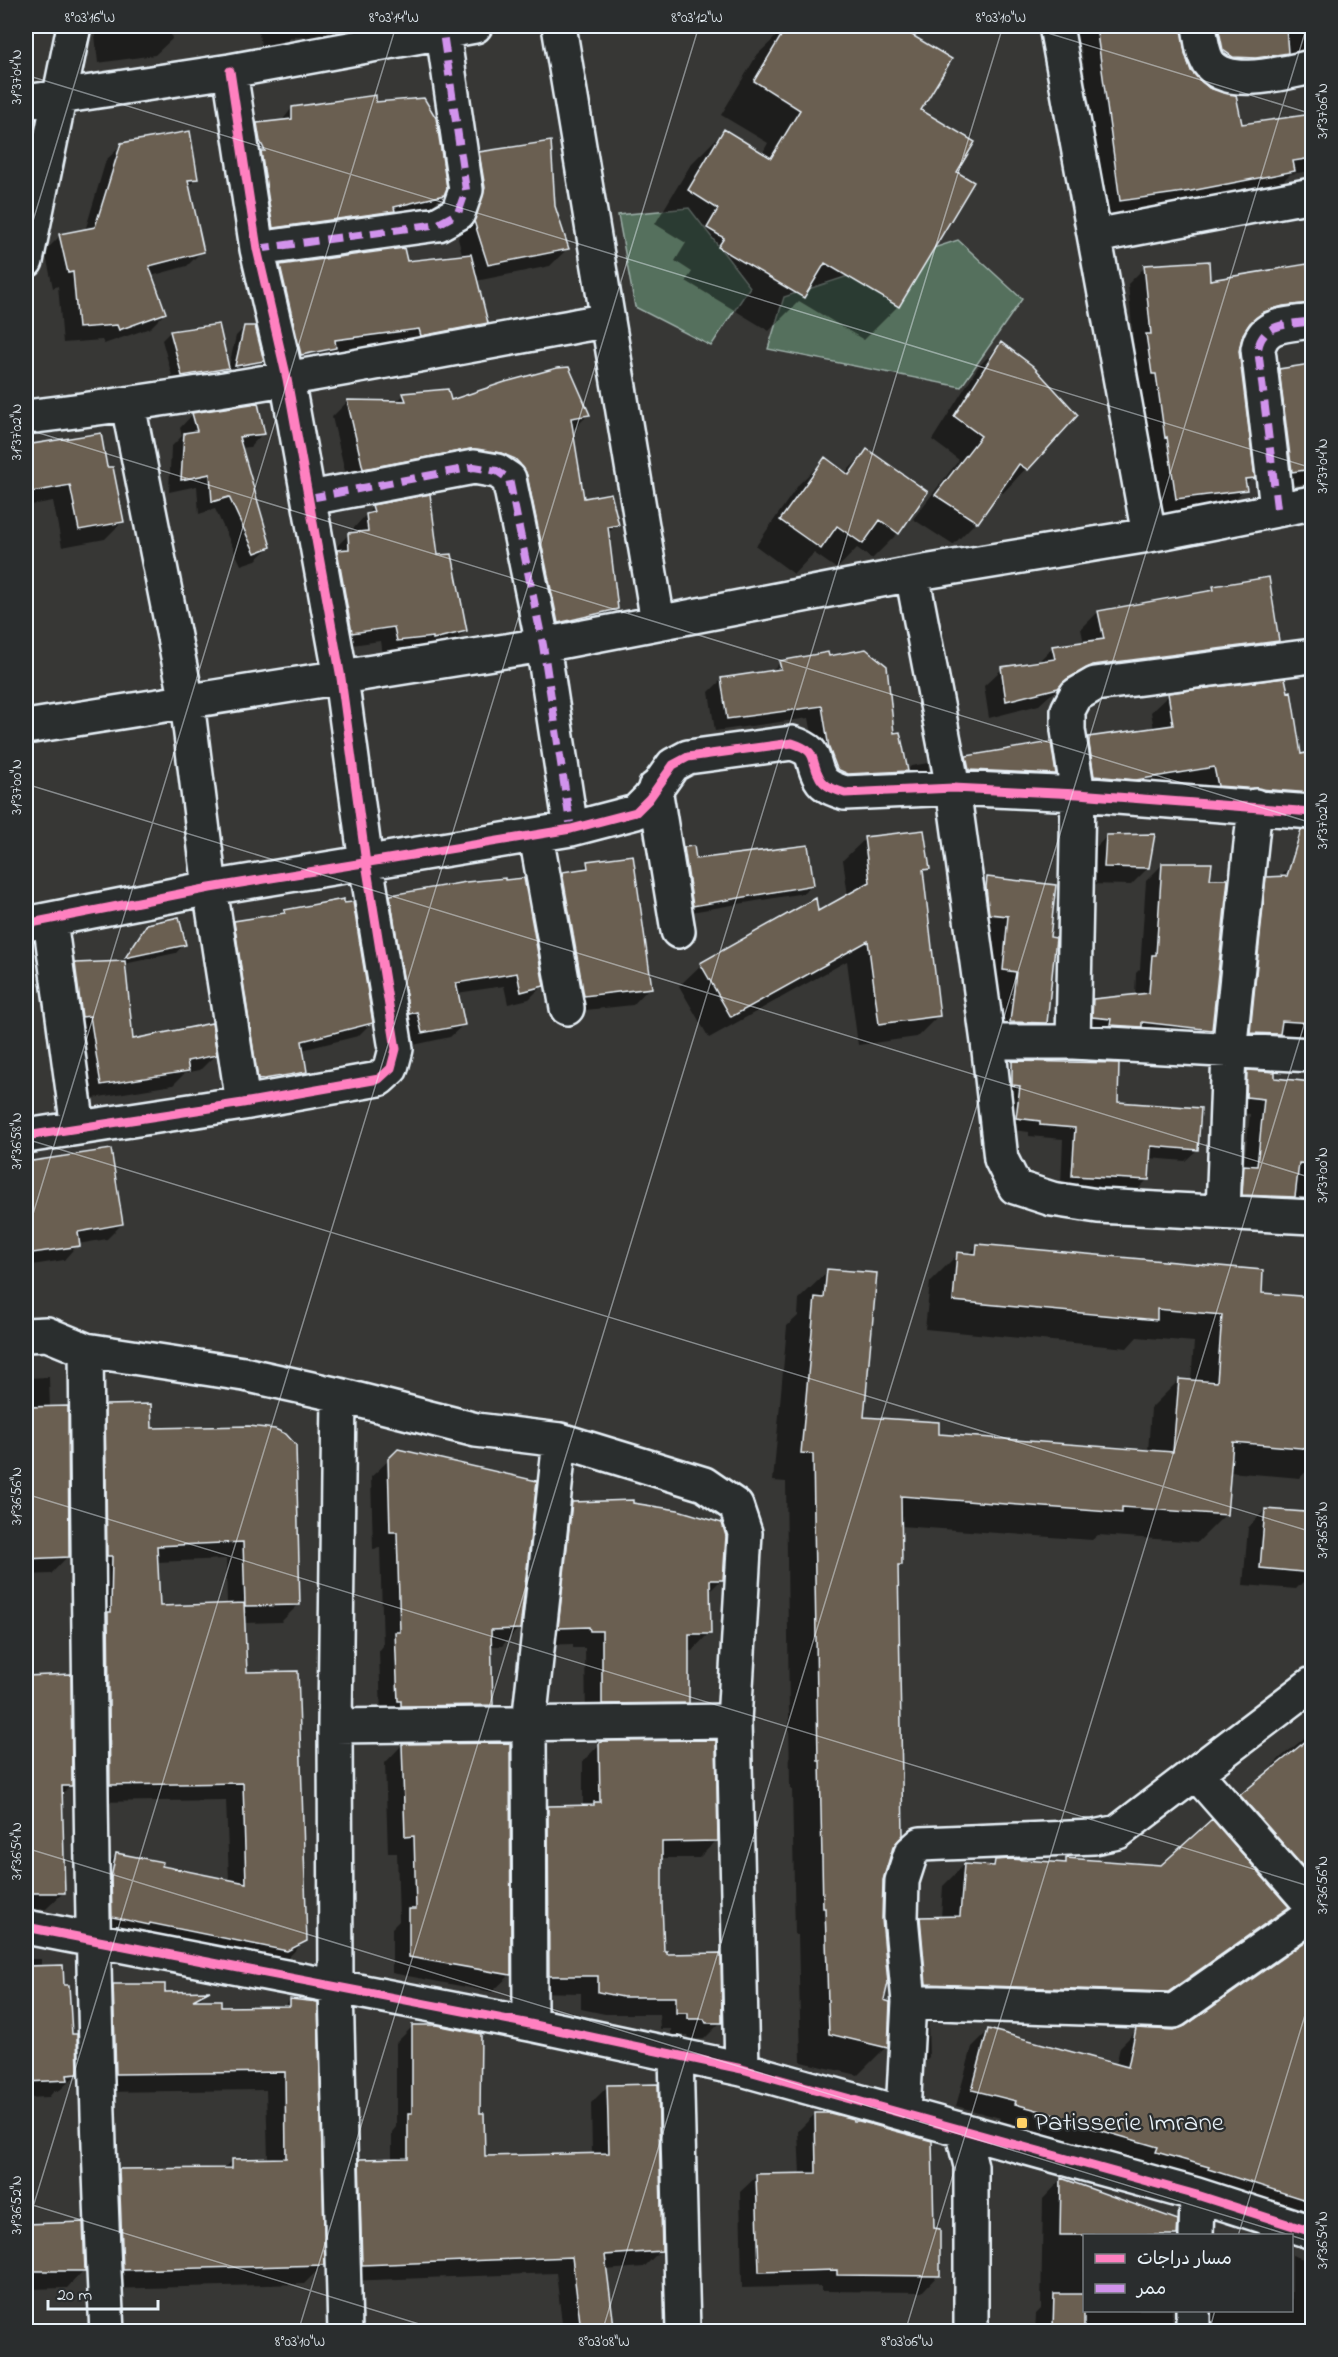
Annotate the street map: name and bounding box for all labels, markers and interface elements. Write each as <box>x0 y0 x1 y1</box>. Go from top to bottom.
text: 8°03'16"W <box>65 7 115 29</box>
text: 8°03'14"W <box>369 7 419 29</box>
text: 8°03'12"W <box>671 7 723 29</box>
text: 8°03'10"W <box>976 7 1026 29</box>
text: 31°37'04"N <box>6 49 28 105</box>
text: 31°37'06"N <box>1312 83 1334 139</box>
text: 31°37'02"N <box>6 404 28 460</box>
text: 31°37'04"N <box>1312 438 1334 494</box>
text: 31°37'00"N <box>6 759 28 815</box>
text: 31°37'02"N <box>1312 793 1334 849</box>
text: 31°36'58"N <box>6 1112 28 1170</box>
text: 31°37'00"N <box>1312 1147 1334 1203</box>
text: 31°36'56"N <box>6 1467 28 1525</box>
text: 31°36'58"N <box>1312 1501 1334 1559</box>
text: 31°36'54"N <box>6 1822 28 1880</box>
text: 31°36'56"N <box>1312 1856 1334 1914</box>
place label: Patisserie Imrane <box>1034 2104 1225 2143</box>
marker: Patisserie Imrane <box>1015 2116 1029 2130</box>
text: 31°36'52"N <box>6 2175 28 2235</box>
text: 31°36'54"N <box>1312 2211 1334 2269</box>
legend <box>1083 2234 1293 2312</box>
text: مسار دراجات <box>1137 2247 1232 2273</box>
scale bar <box>48 2273 158 2311</box>
text: ممر <box>1135 2277 1166 2303</box>
text: 20 m <box>57 2283 92 2309</box>
text: 8°03'10"W <box>275 2331 325 2353</box>
text: 8°03'08"W <box>578 2331 630 2353</box>
text: 8°03'06"W <box>881 2331 933 2353</box>

